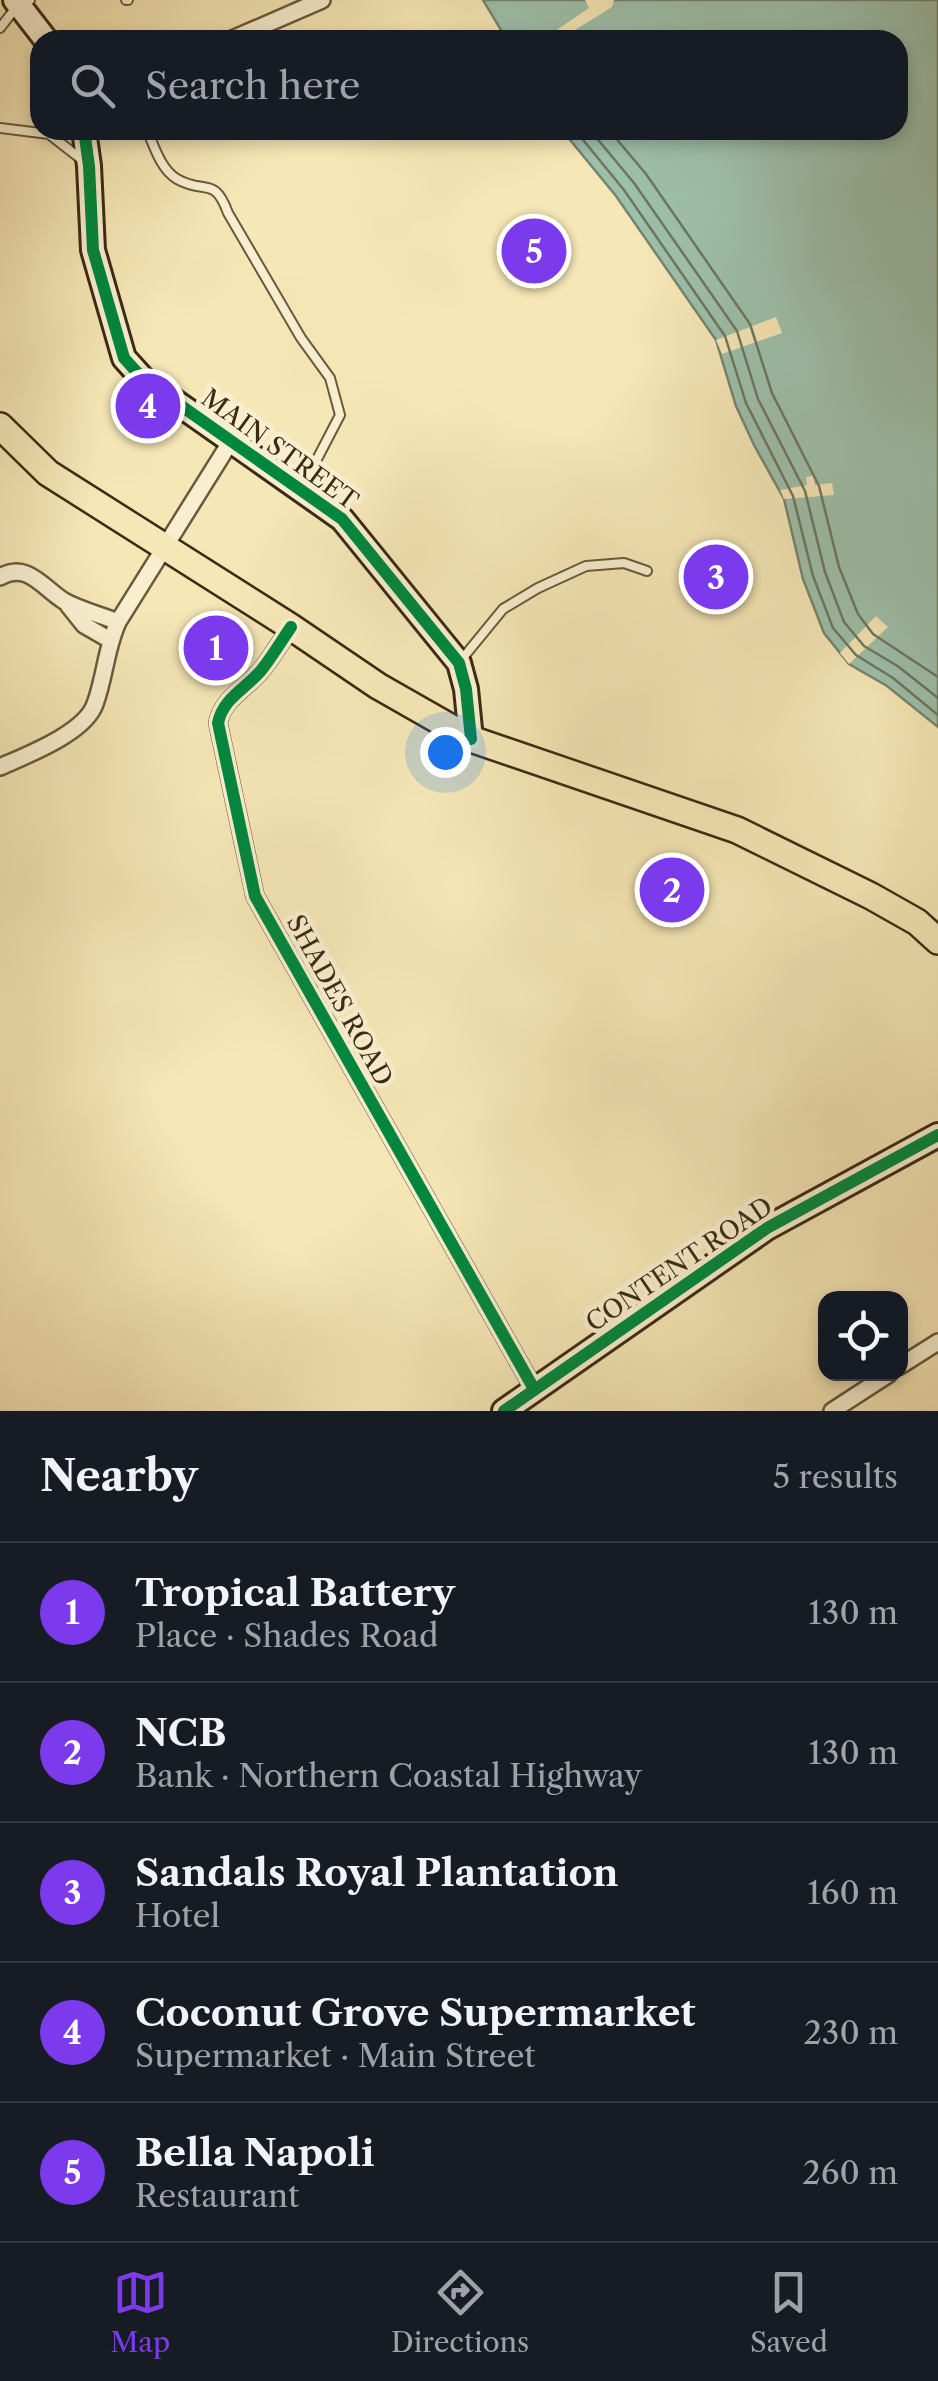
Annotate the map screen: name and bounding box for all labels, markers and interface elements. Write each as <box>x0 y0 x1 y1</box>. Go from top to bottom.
search box <box>30 30 908 140</box>
icon: search <box>65 58 120 113</box>
text: Search here <box>145 62 360 109</box>
pin: 5 <box>502 214 566 288</box>
pin: 4 <box>116 368 180 444</box>
street label: MAIN STREET <box>195 382 364 517</box>
pin: 3 <box>684 540 748 614</box>
pin: 1 <box>184 610 248 686</box>
your location <box>420 727 471 778</box>
pin: 2 <box>640 852 704 928</box>
street label: SHADES ROAD <box>280 909 399 1091</box>
street label: CONTENT ROAD <box>580 1190 779 1338</box>
map controls <box>818 1291 908 1381</box>
button: locate <box>818 1291 908 1381</box>
text: Nearby <box>40 1450 198 1502</box>
text: 5 results <box>773 1457 898 1496</box>
text: Tropical Battery <box>135 1569 455 1616</box>
text: 1 <box>65 1593 80 1632</box>
text: 130 m <box>808 1593 898 1632</box>
text: Place · Shades Road <box>135 1616 438 1655</box>
text: NCB <box>135 1709 226 1756</box>
text: 2 <box>63 1733 82 1772</box>
text: 130 m <box>808 1733 898 1772</box>
text: Bank · Northern Coastal Highway <box>135 1756 642 1795</box>
text: Sandals Royal Plantation <box>135 1849 619 1896</box>
text: 3 <box>63 1873 82 1912</box>
text: 160 m <box>807 1873 898 1912</box>
text: Hotel <box>135 1896 220 1935</box>
text: Coconut Grove Supermarket <box>135 1989 696 2036</box>
text: 4 <box>63 2013 82 2052</box>
text: 230 m <box>803 2013 898 2052</box>
text: Supermarket · Main Street <box>135 2036 536 2075</box>
text: Bella Napoli <box>135 2129 374 2176</box>
text: 5 <box>64 2153 81 2192</box>
text: 260 m <box>802 2153 898 2192</box>
text: Restaurant <box>135 2176 299 2215</box>
tab: Map <box>110 2265 170 2359</box>
tab: Directions <box>391 2265 529 2359</box>
tab: Saved <box>750 2265 828 2359</box>

